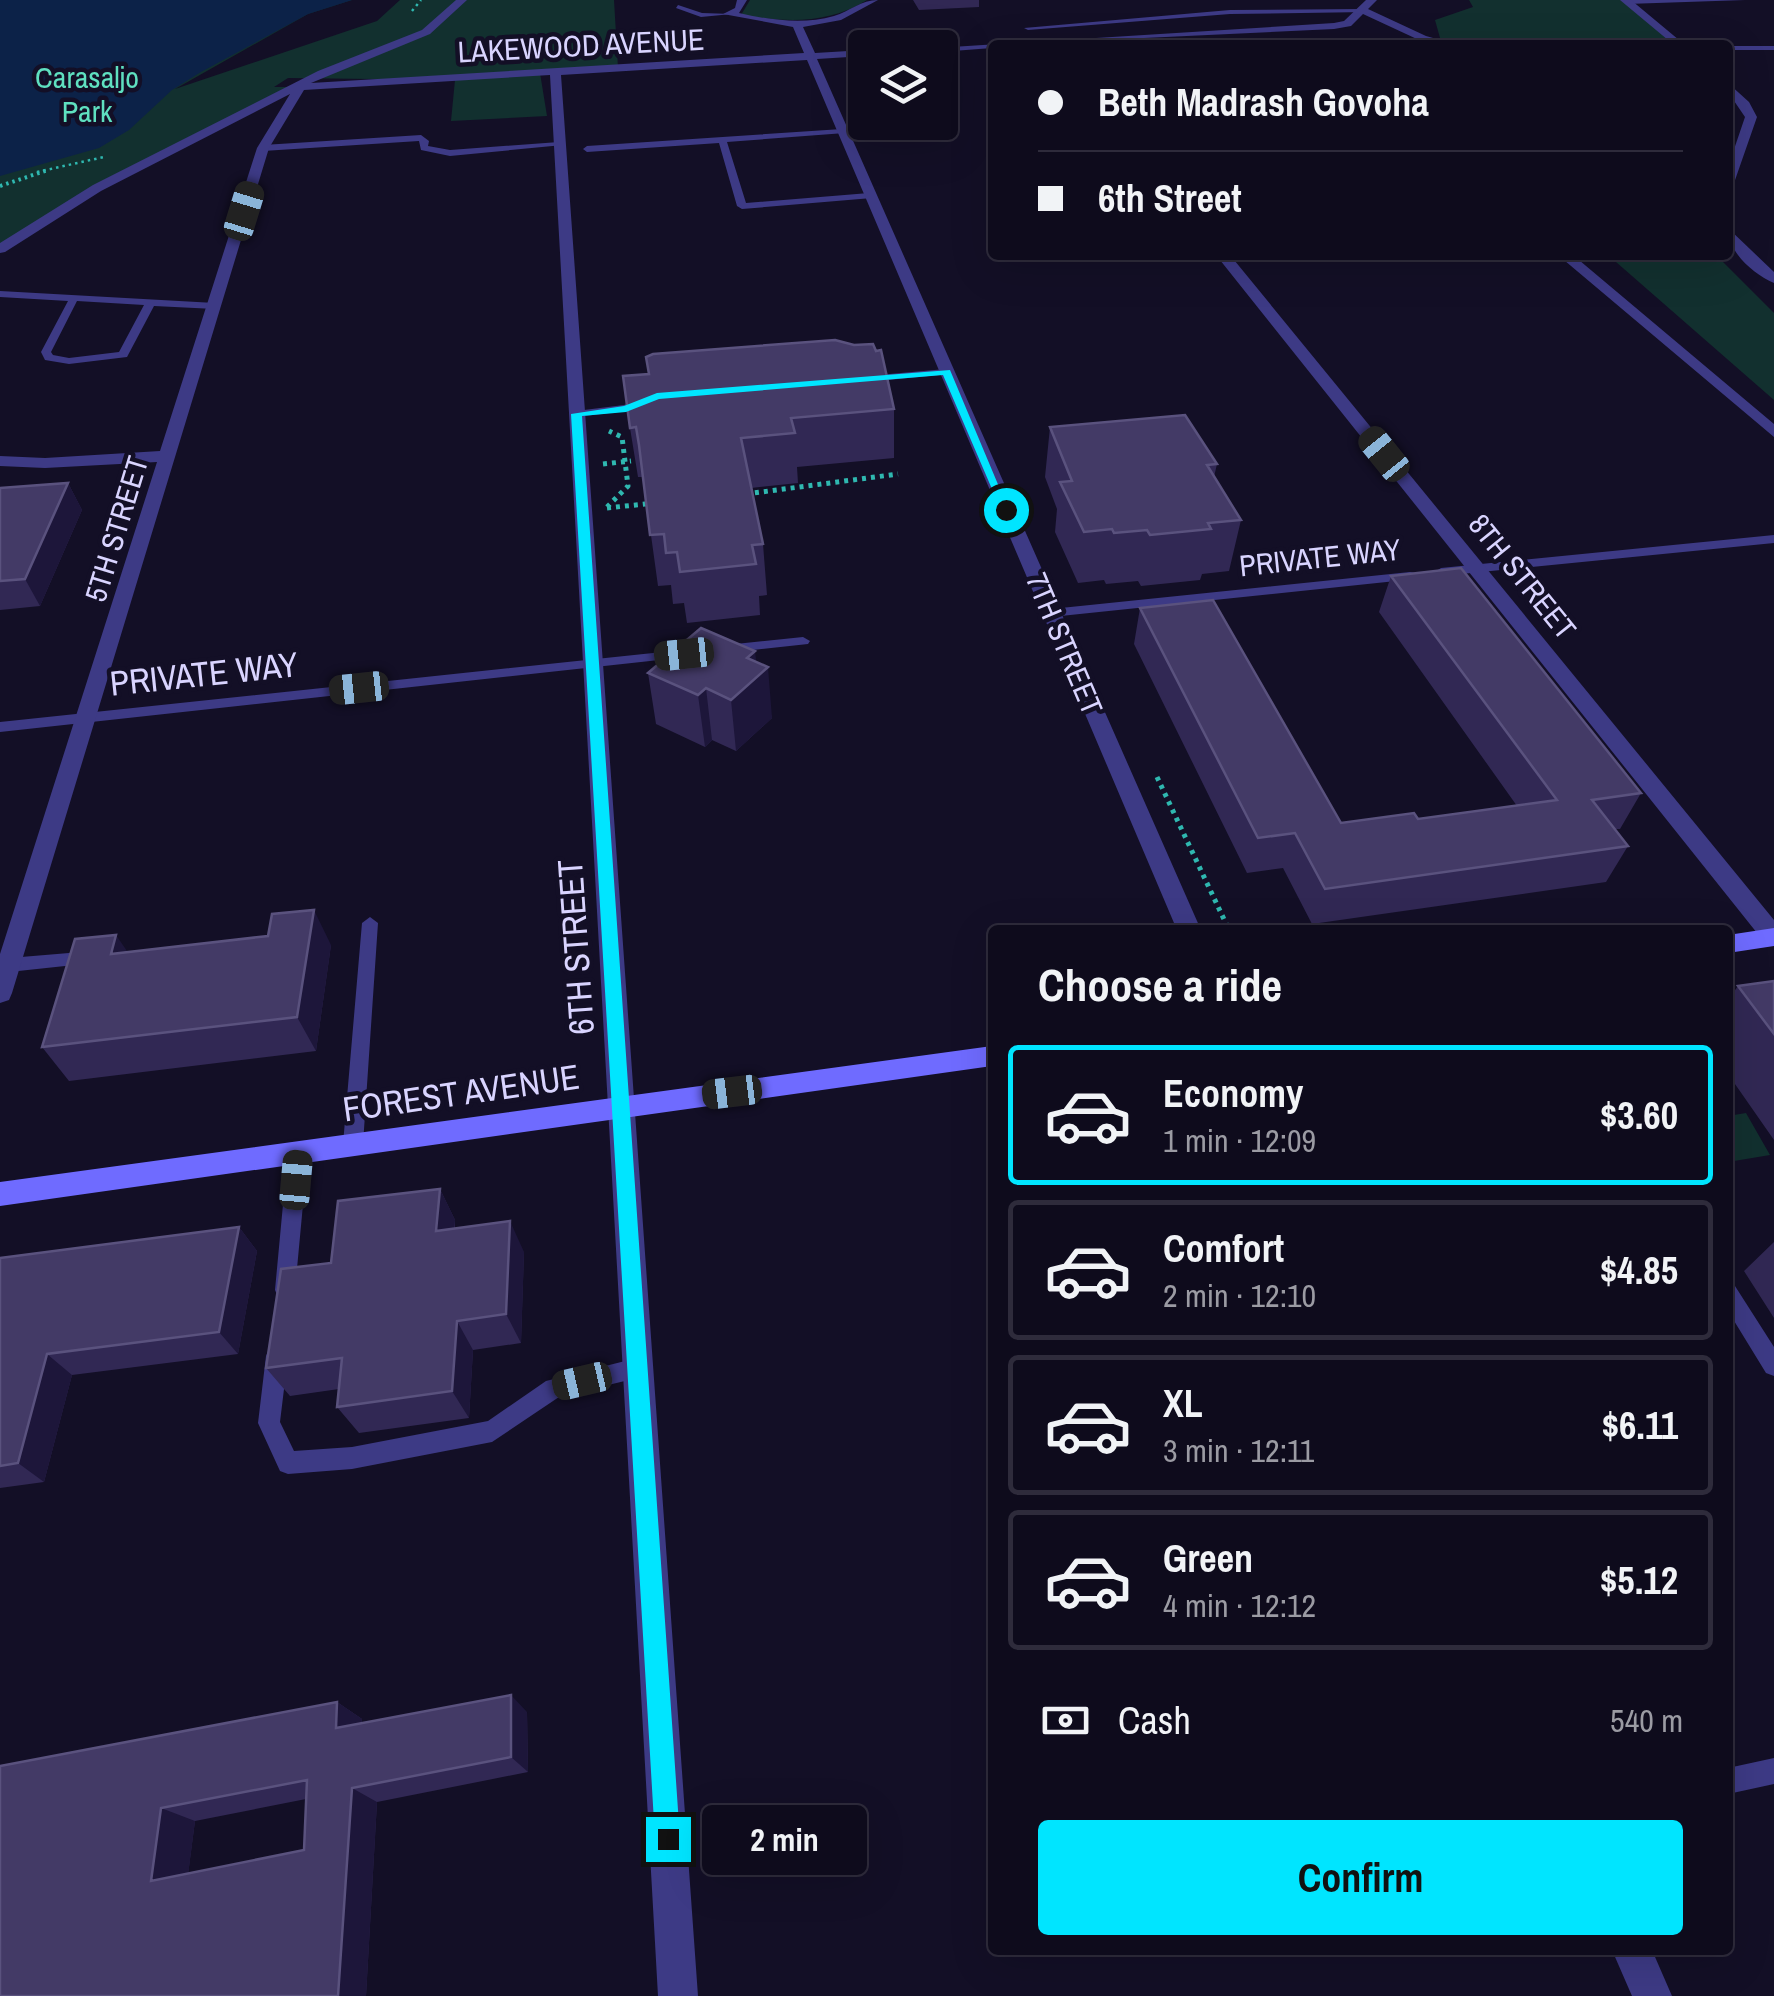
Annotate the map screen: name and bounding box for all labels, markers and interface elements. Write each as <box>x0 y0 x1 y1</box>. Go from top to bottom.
street label: LAKEWOOD AVENUE <box>457 19 705 71</box>
map controls <box>848 30 958 140</box>
button: layers <box>848 30 958 140</box>
park label: Carasaljo Park <box>35 57 139 131</box>
text: Beth Madrash Govoha <box>1098 77 1429 128</box>
text: 6th Street <box>1098 173 1242 224</box>
car <box>221 178 267 244</box>
car <box>1353 421 1415 487</box>
street label: 5TH STREET <box>75 451 157 606</box>
route start <box>984 488 1029 533</box>
street label: 8TH STREET <box>1460 505 1586 647</box>
street label: PRIVATE WAY <box>1237 529 1403 585</box>
street label: 7TH STREET <box>1017 567 1113 721</box>
car <box>653 636 715 672</box>
street label: PRIVATE WAY <box>108 640 300 707</box>
car <box>328 670 390 706</box>
street label: 6TH STREET <box>546 858 605 1036</box>
text: Choose a ride <box>1038 954 1282 1015</box>
street label: FOREST AVENUE <box>340 1053 582 1132</box>
text: Economy <box>1163 1068 1303 1119</box>
icon: car <box>1043 1070 1133 1160</box>
car <box>700 1073 764 1111</box>
text: $3.60 <box>1600 1090 1678 1141</box>
text: 1 min · 12:09 <box>1163 1119 1316 1162</box>
car <box>278 1149 314 1211</box>
text: Comfort <box>1163 1223 1284 1274</box>
icon: car <box>1043 1225 1133 1315</box>
text: $4.85 <box>1600 1245 1678 1296</box>
text: 2 min · 12:10 <box>1163 1274 1316 1317</box>
car <box>549 1360 615 1402</box>
text: XL <box>1163 1378 1203 1429</box>
icon: car <box>1043 1380 1133 1470</box>
text: $6.11 <box>1602 1400 1678 1451</box>
text: 3 min · 12:11 <box>1163 1429 1314 1472</box>
text: Green <box>1163 1533 1253 1584</box>
icon: car <box>1043 1535 1133 1625</box>
text: $5.12 <box>1600 1555 1678 1606</box>
text: 4 min · 12:12 <box>1163 1584 1316 1627</box>
icon: cash <box>1038 1693 1093 1748</box>
text: Cash <box>1118 1695 1191 1746</box>
text: 540 m <box>1610 1699 1683 1742</box>
callout: 2 min <box>703 1804 868 1874</box>
route end <box>646 1817 691 1862</box>
text: 2 min <box>750 1818 819 1861</box>
button: Confirm <box>1038 1820 1683 1935</box>

